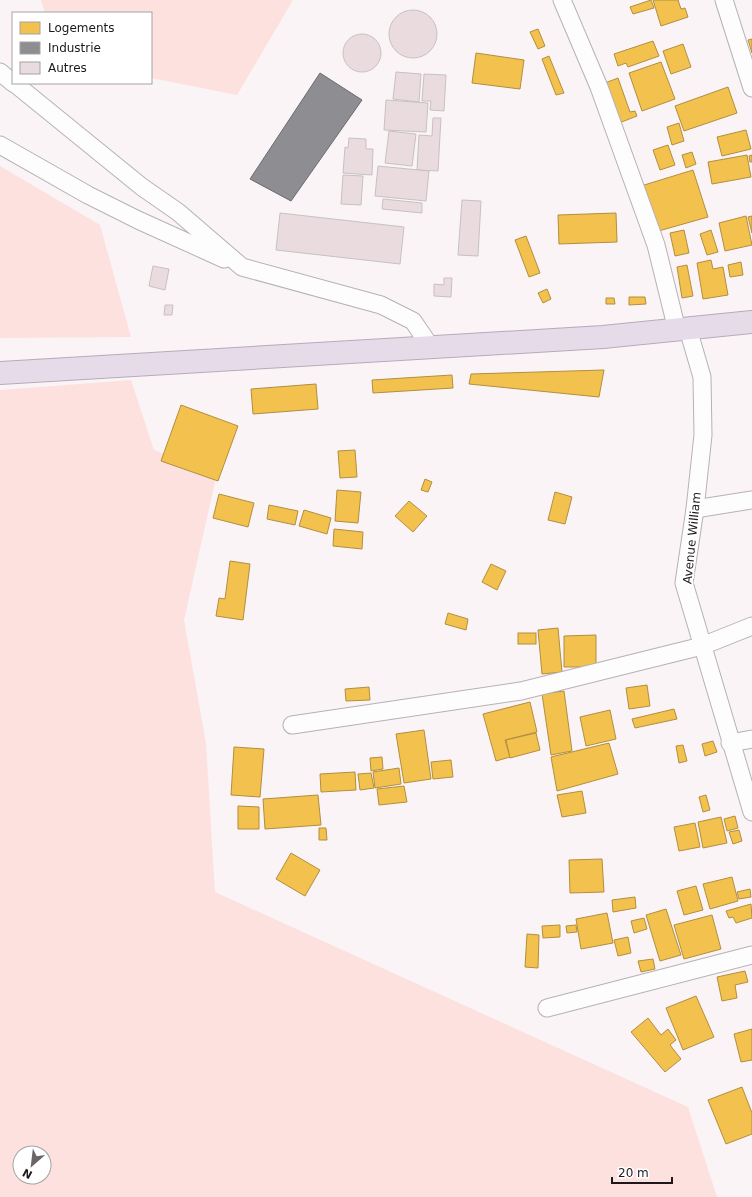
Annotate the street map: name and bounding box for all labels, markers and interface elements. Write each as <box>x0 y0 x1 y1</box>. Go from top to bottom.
legend <box>12 12 152 84</box>
text: Logements <box>48 21 114 35</box>
text: Industrie <box>48 41 101 55</box>
text: Autres <box>48 61 87 75</box>
street label: Avenue William <box>680 491 704 585</box>
north arrow <box>12 1145 52 1185</box>
scale bar <box>612 1159 672 1185</box>
text: N <box>20 1165 35 1181</box>
text: 20 m <box>618 1166 649 1180</box>

